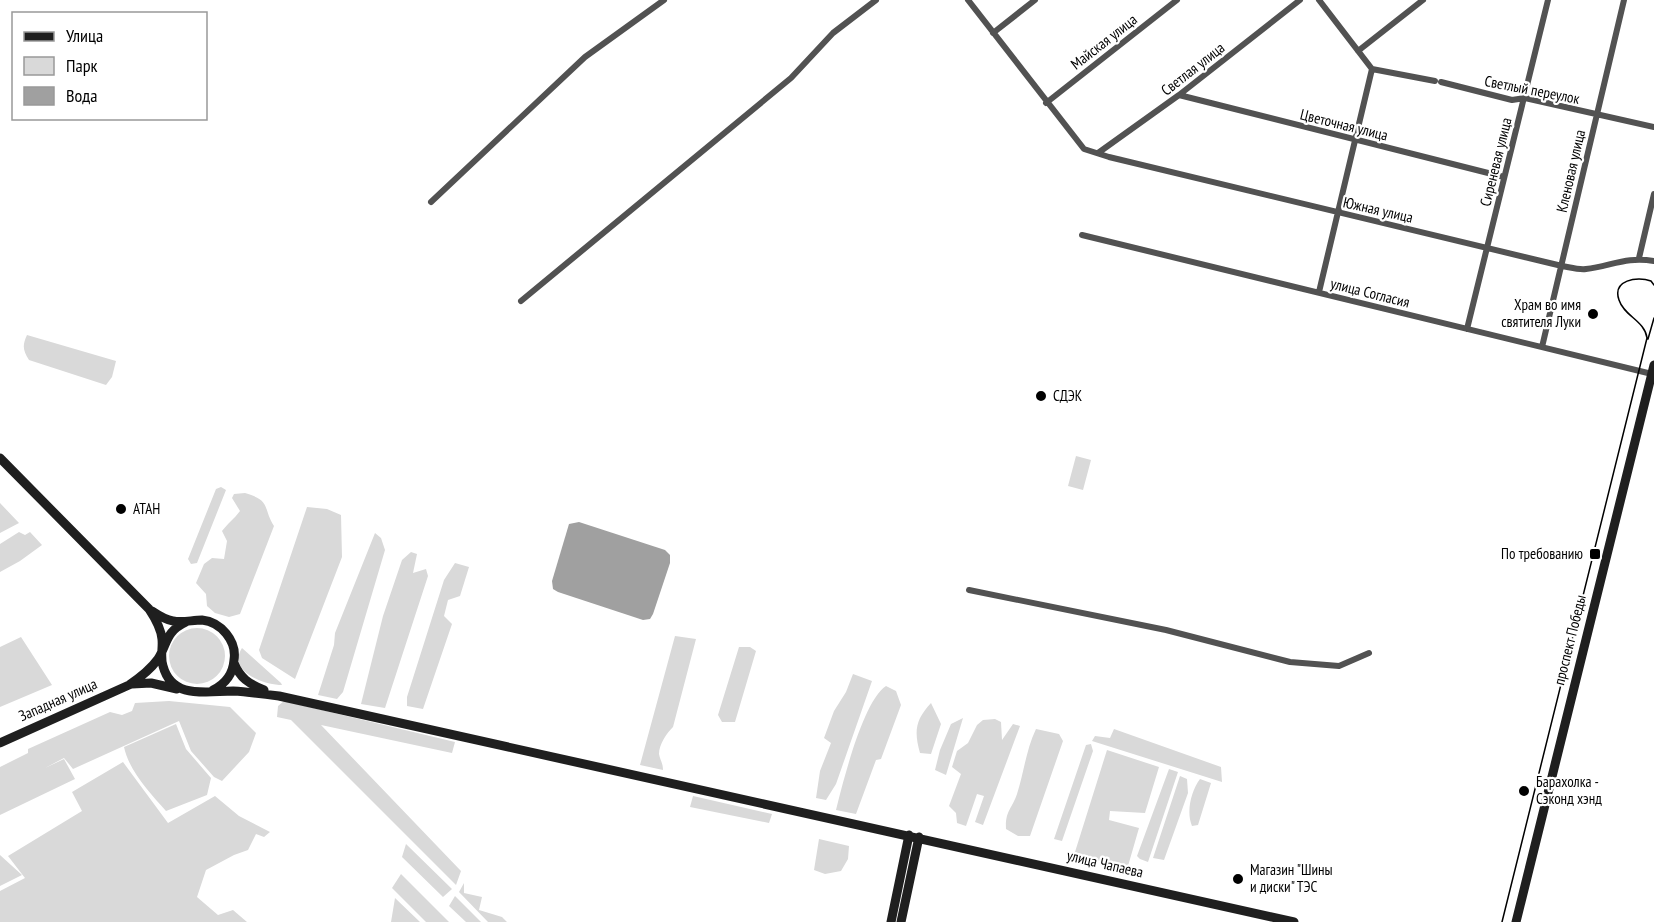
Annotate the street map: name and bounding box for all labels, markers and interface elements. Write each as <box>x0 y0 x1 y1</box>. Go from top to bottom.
street label: Майская улица <box>1067 10 1141 73</box>
legend <box>12 12 207 120</box>
text: Улица <box>66 24 103 47</box>
street label: Светлая улица <box>1157 38 1228 99</box>
text: Парк <box>66 54 97 77</box>
street label: Светлый переулок <box>1483 71 1581 108</box>
text: Вода <box>66 84 97 107</box>
street label: Цветочная улица <box>1298 104 1390 145</box>
street label: Сиреневая улица <box>1475 116 1516 208</box>
street label: Кленовая улица <box>1552 128 1589 214</box>
street label: Южная улица <box>1341 192 1415 227</box>
street label: улица Согласия <box>1329 274 1412 312</box>
place label: Храм во имя святителя Луки <box>1501 295 1581 331</box>
marker: Храм во имя святителя Луки <box>1586 307 1600 321</box>
place label: СДЭК <box>1053 386 1083 405</box>
marker: СДЭК <box>1034 389 1048 403</box>
place label: АТАН <box>133 499 160 518</box>
marker: АТАН <box>114 502 128 516</box>
place label: По требованию <box>1501 544 1583 563</box>
marker: По требованию <box>1588 547 1602 561</box>
street label: проспект Победы <box>1549 593 1590 687</box>
street label: Западная улица <box>16 674 100 725</box>
place label: Барахолка - Сэконд хэнд <box>1536 772 1602 808</box>
marker: Барахолка - Сэконд хэнд <box>1517 784 1531 798</box>
street label: улица Чапаева <box>1065 845 1145 882</box>
place label: Магазин "Шины и диски" ТЭС <box>1250 860 1333 896</box>
marker: Магазин "Шины и диски" ТЭС <box>1231 872 1245 886</box>

